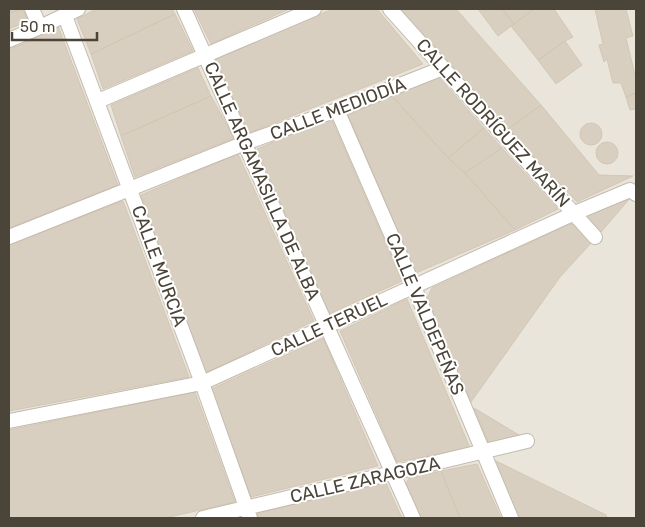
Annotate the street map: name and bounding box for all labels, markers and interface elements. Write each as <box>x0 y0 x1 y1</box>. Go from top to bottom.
scale bar <box>12 10 98 42</box>
text: 50 m <box>20 18 55 36</box>
street label: CALLE RODRÍGUEZ MARÍN <box>412 34 574 212</box>
street label: CALLE ARGAMASILLA DE ALBA <box>199 58 325 304</box>
street label: CALLE MEDIODÍA <box>267 73 409 145</box>
street label: CALLE MURCIA <box>127 202 191 330</box>
street label: CALLE VALDEPEÑAS <box>381 230 469 398</box>
street label: CALLE TERUEL <box>267 288 391 362</box>
street label: CALLE ZARAGOZA <box>288 452 442 508</box>

